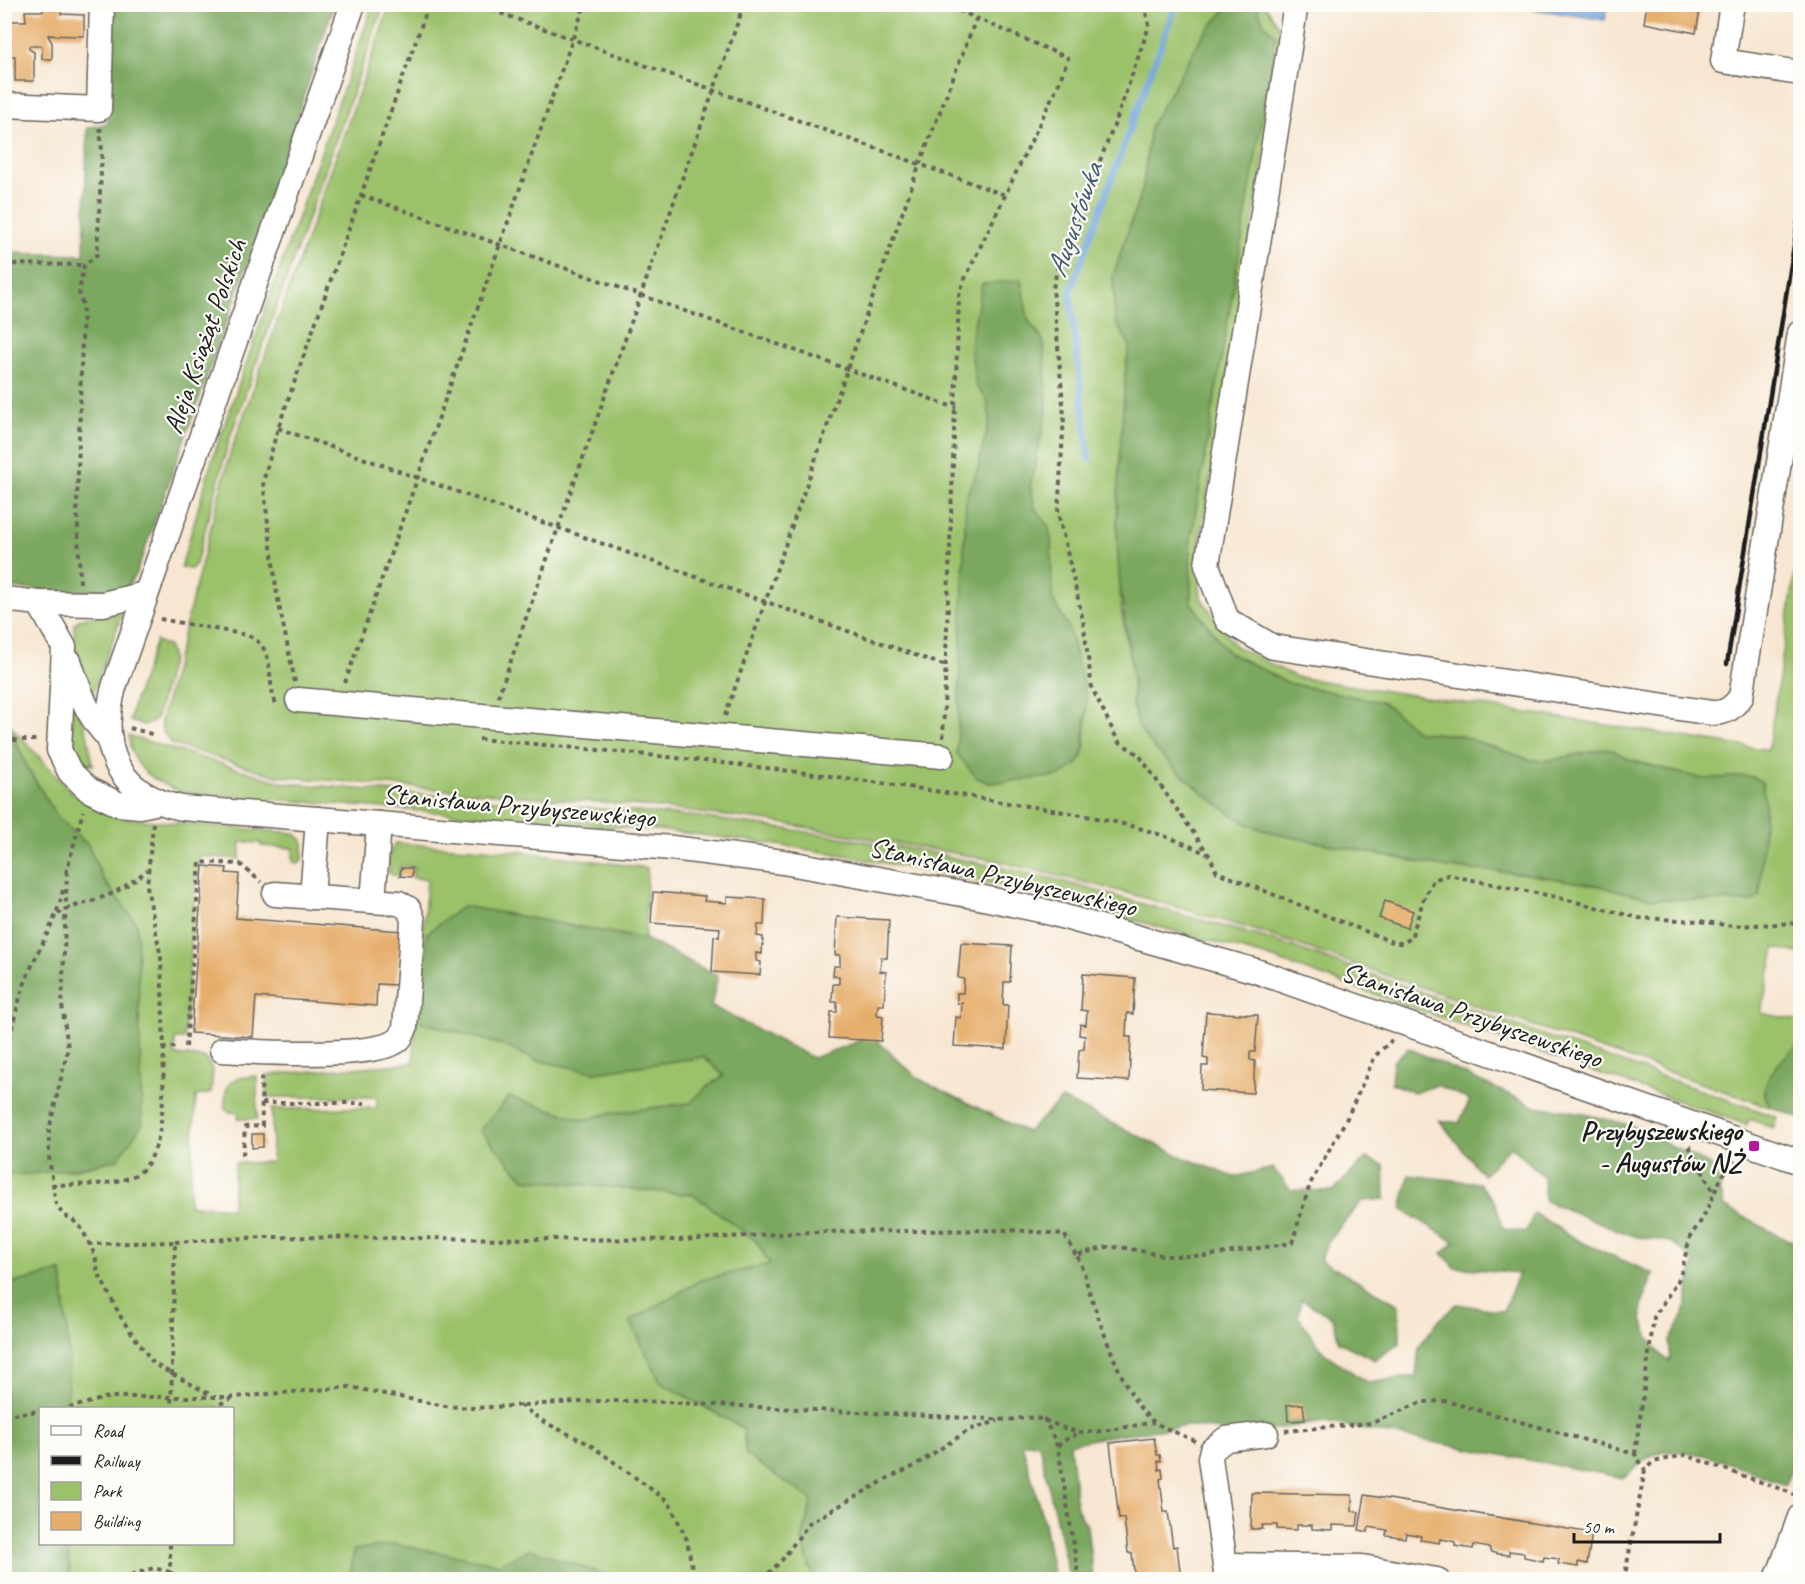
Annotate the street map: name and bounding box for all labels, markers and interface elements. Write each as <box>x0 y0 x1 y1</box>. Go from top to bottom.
water label: Augustówka <box>1037 155 1112 282</box>
street label: Aleja Książąt Polskich <box>155 234 254 438</box>
street label: Stanisława Przybyszewskiego <box>382 776 658 835</box>
street label: Stanisława Przybyszewskiego <box>866 829 1142 925</box>
street label: Stanisława Przybyszewskiego <box>1337 954 1609 1076</box>
place label: Przybyszewskiego - Augustów NŻ <box>1581 1113 1746 1180</box>
marker: Przybyszewskiego - Augustów NŻ <box>1747 1139 1761 1153</box>
legend <box>39 1407 234 1545</box>
text: Road <box>93 1420 126 1442</box>
text: Railway <box>93 1450 141 1472</box>
text: Park <box>93 1480 123 1502</box>
scale bar <box>1574 1506 1720 1544</box>
text: Building <box>93 1510 142 1532</box>
text: 50 m <box>1583 1516 1616 1538</box>

